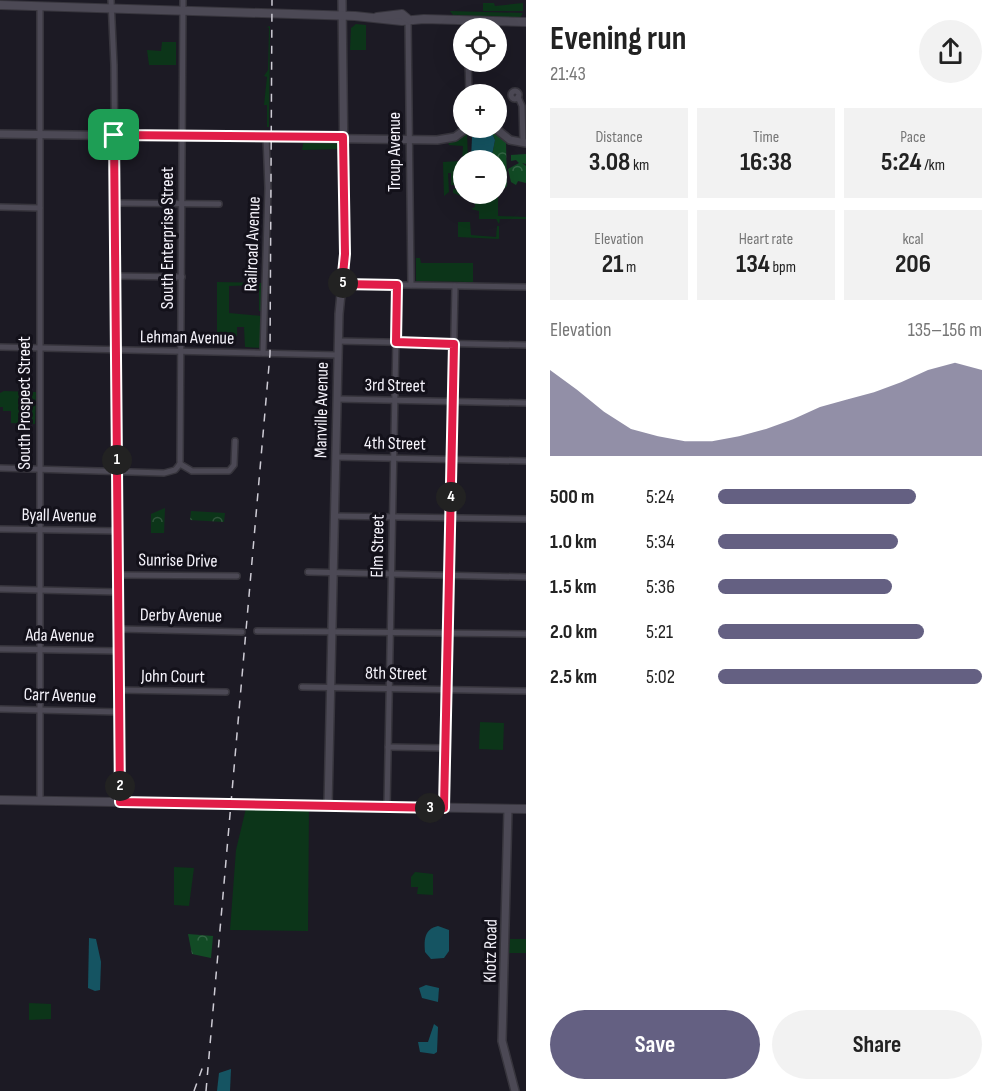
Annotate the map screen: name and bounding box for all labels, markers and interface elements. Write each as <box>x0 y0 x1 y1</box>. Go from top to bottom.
map controls <box>453 18 507 204</box>
button: locate <box>453 18 507 72</box>
text: Evening run <box>550 19 686 59</box>
button: share <box>919 20 982 83</box>
text: 21:43 <box>550 62 586 86</box>
button: + <box>453 84 507 138</box>
pin <box>88 109 139 160</box>
street label: Troup Avenue <box>384 112 405 192</box>
icon: arrive <box>97 118 130 151</box>
text: Distance <box>595 128 643 147</box>
text: Time <box>753 128 779 147</box>
text: Pace <box>900 128 926 147</box>
text: 3.08 <box>589 147 630 178</box>
text: 16:38 <box>740 147 792 178</box>
text: 5:24 <box>881 147 922 178</box>
button: − <box>453 150 507 204</box>
text: km <box>630 156 649 175</box>
text: /km <box>922 156 945 175</box>
street label: South Enterprise Street <box>157 166 178 309</box>
street label: Railroad Avenue <box>240 196 265 292</box>
text: Elevation <box>594 230 644 249</box>
text: Heart rate <box>739 230 793 249</box>
text: kcal <box>902 230 924 249</box>
text: 21 <box>602 249 623 280</box>
text: 134 <box>736 249 770 280</box>
text: 206 <box>895 249 931 280</box>
text: m <box>623 258 636 277</box>
text: bpm <box>770 258 796 277</box>
pin: 5 <box>328 268 358 298</box>
text: 5 <box>339 273 347 292</box>
text: Elevation <box>550 318 612 342</box>
text: 135–156 m <box>908 318 982 342</box>
street label: Lehman Avenue <box>140 326 234 349</box>
street label: South Prospect Street <box>14 336 35 470</box>
street label: Manville Avenue <box>310 362 333 458</box>
street label: 3rd Street <box>364 374 426 397</box>
street label: 4th Street <box>364 432 426 455</box>
pin: 1 <box>102 445 132 475</box>
text: 1 <box>114 450 120 469</box>
pin: 4 <box>436 482 466 512</box>
text: 500 m <box>550 485 594 509</box>
text: 5:24 <box>646 485 674 509</box>
text: 4 <box>447 487 455 506</box>
street label: Byall Avenue <box>21 504 97 527</box>
street label: Elm Street <box>366 514 389 578</box>
text: 1.0 km <box>550 530 597 554</box>
text: 5:34 <box>646 530 675 554</box>
street label: Sunrise Drive <box>138 549 218 572</box>
text: 1.5 km <box>550 575 596 599</box>
text: 5:36 <box>646 575 675 599</box>
street label: Derby Avenue <box>140 604 222 627</box>
text: 2.0 km <box>550 620 597 644</box>
text: 5:21 <box>646 620 673 644</box>
street label: Ada Avenue <box>24 624 95 647</box>
street label: 8th Street <box>365 662 428 685</box>
street label: John Court <box>140 665 206 688</box>
text: 2.5 km <box>550 665 597 689</box>
text: 5:02 <box>646 665 675 689</box>
street label: Carr Avenue <box>23 684 97 707</box>
pin: 2 <box>105 771 135 801</box>
text: 2 <box>116 776 124 795</box>
pin: 3 <box>415 793 445 823</box>
text: 3 <box>426 798 434 817</box>
street label: Klotz Road <box>479 919 502 983</box>
button: Save <box>550 1010 760 1079</box>
button: Share <box>772 1010 982 1079</box>

